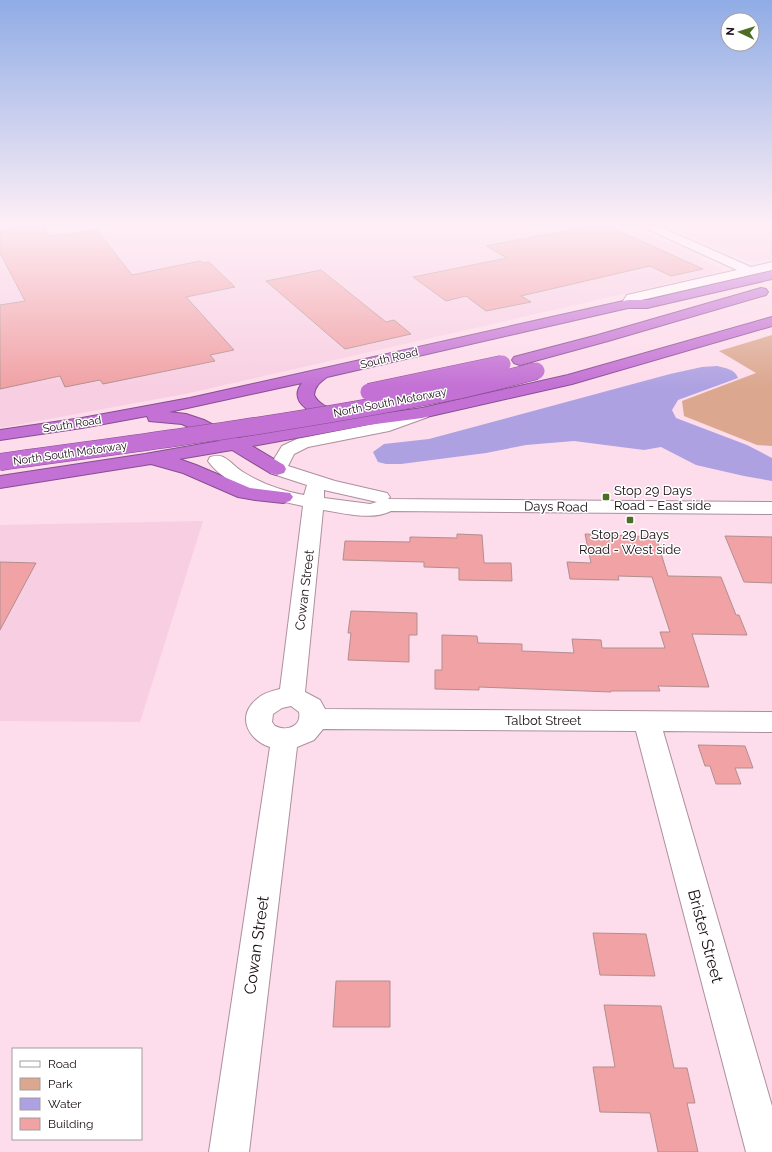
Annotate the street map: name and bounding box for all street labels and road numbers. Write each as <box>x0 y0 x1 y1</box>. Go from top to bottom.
street label: South Road <box>359 345 419 371</box>
street label: North South Motorway <box>332 385 448 420</box>
street label: South Road <box>42 413 102 436</box>
street label: North South Motorway <box>12 439 128 468</box>
street label: Days Road <box>524 498 588 515</box>
street label: Cowan Street <box>292 548 317 631</box>
street label: Talbot Street <box>505 713 582 728</box>
street label: Brister Street <box>684 887 727 985</box>
street label: Cowan Street <box>240 894 273 996</box>

